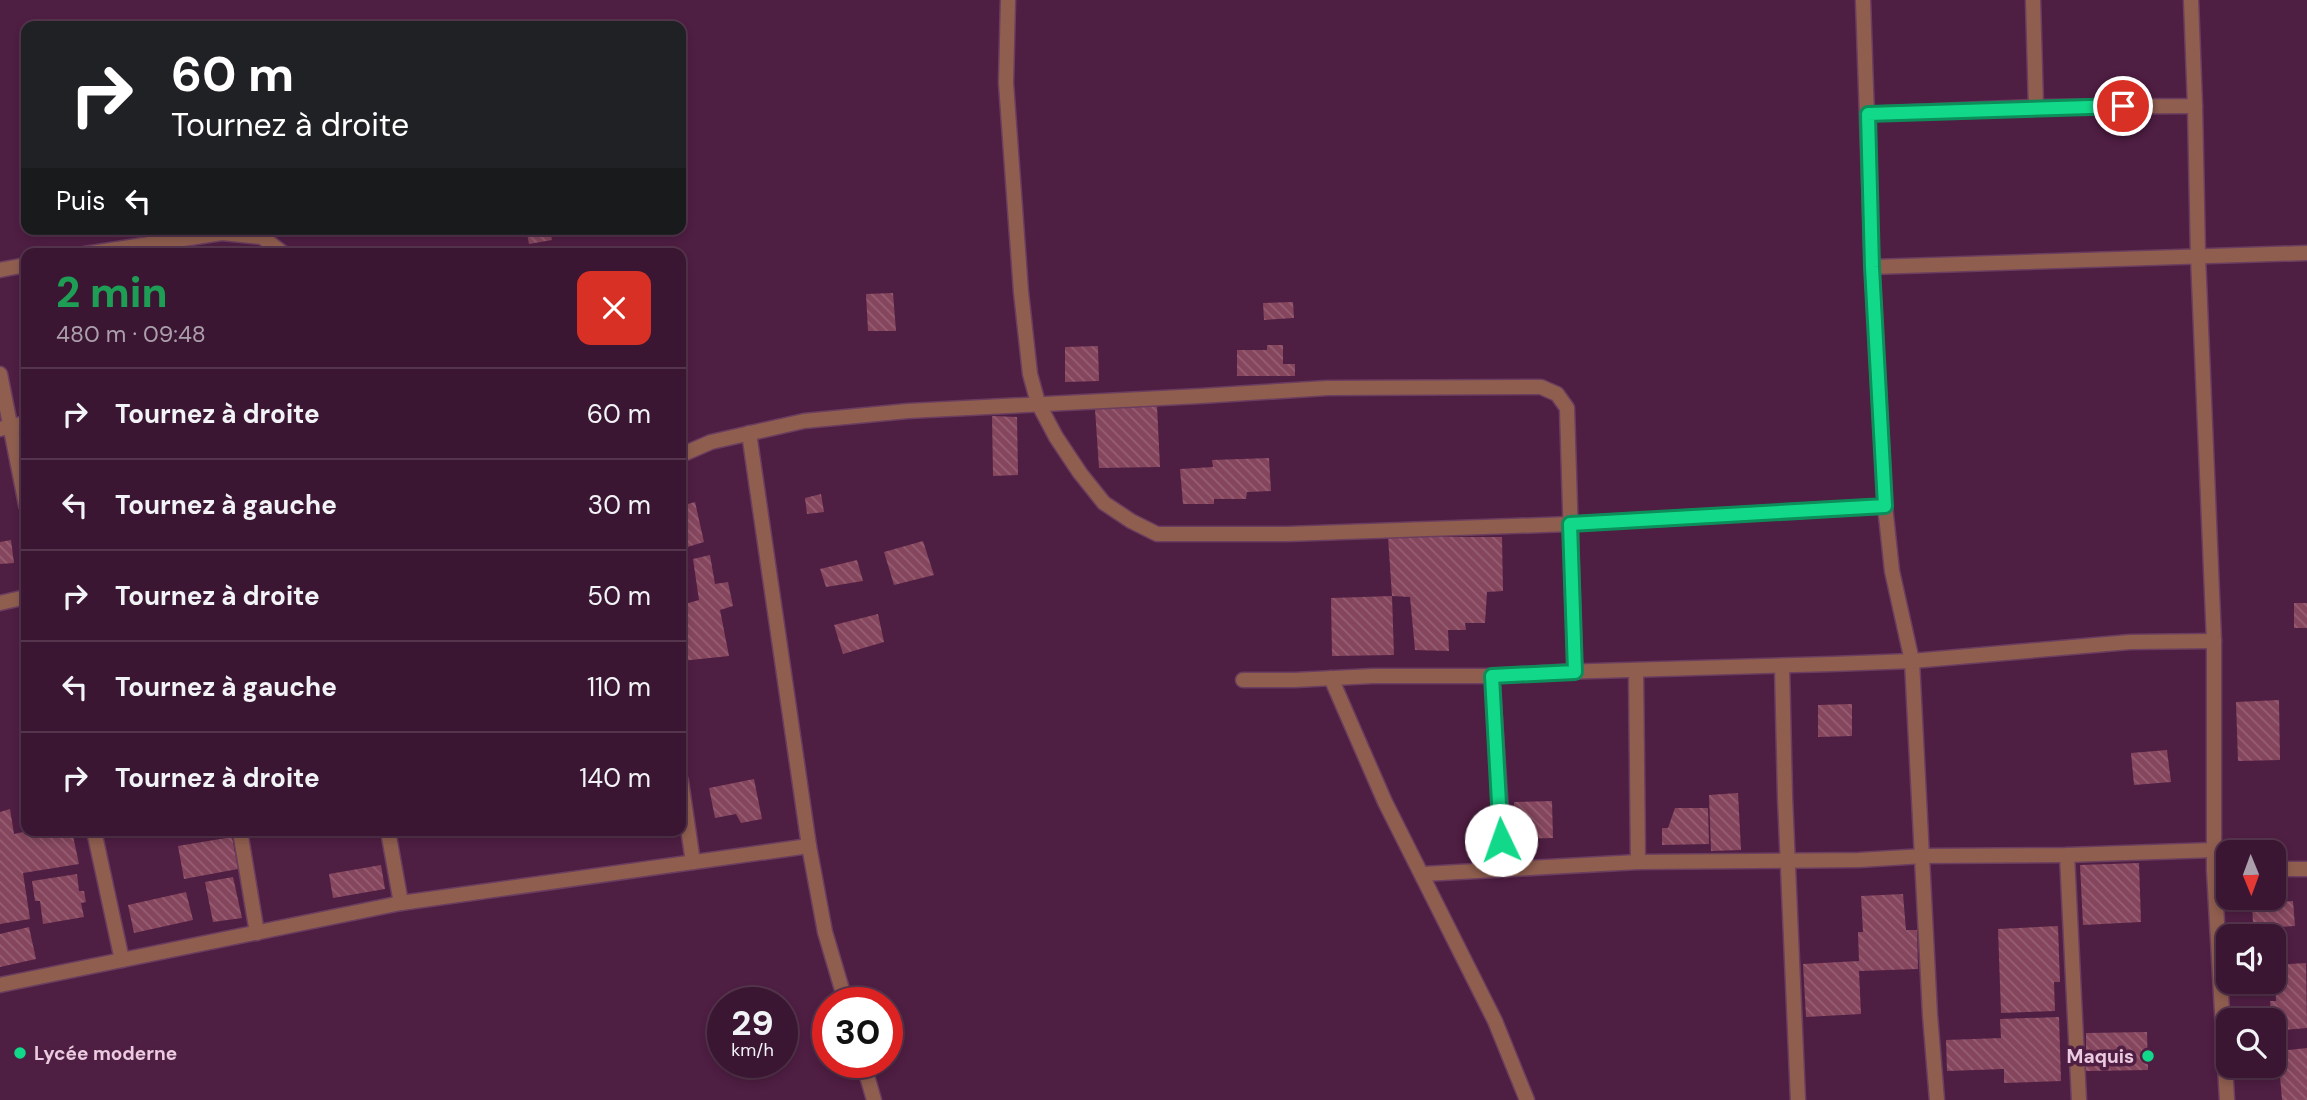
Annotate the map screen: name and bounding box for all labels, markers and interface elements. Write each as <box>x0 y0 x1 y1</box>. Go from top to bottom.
text: 60 m <box>171 42 294 106</box>
icon: right <box>56 49 147 140</box>
pin <box>2093 76 2153 136</box>
icon: arrive <box>2104 87 2142 125</box>
text: Tournez à droite <box>171 104 409 146</box>
icon: left <box>119 182 157 220</box>
text: Puis <box>56 184 105 218</box>
text: 2 min <box>56 265 167 320</box>
button: close <box>577 271 651 345</box>
text: 480 m · 09:48 <box>56 319 206 349</box>
icon: right <box>56 395 94 433</box>
text: Tournez à droite <box>115 397 320 431</box>
text: 60 m <box>587 397 651 431</box>
icon: left <box>56 486 94 524</box>
text: Tournez à gauche <box>115 488 337 522</box>
text: 30 m <box>588 488 651 522</box>
icon: right <box>56 577 94 615</box>
text: Tournez à droite <box>115 579 320 613</box>
text: 50 m <box>587 579 651 613</box>
icon: left <box>56 668 94 706</box>
text: Tournez à gauche <box>115 670 337 704</box>
text: 110 m <box>587 670 651 704</box>
icon: right <box>56 759 94 797</box>
text: Tournez à droite <box>115 761 320 795</box>
text: 140 m <box>579 761 651 795</box>
position arrow <box>1464 803 1538 877</box>
north arrow <box>2216 840 2286 910</box>
map controls <box>2216 840 2286 1078</box>
button: sound <box>2216 924 2286 994</box>
speed limit sign: 30 <box>812 987 903 1078</box>
text: 29 <box>731 1000 774 1046</box>
button: search <box>2216 1008 2286 1078</box>
text: km/h <box>731 1038 774 1062</box>
place label: Lycée moderne <box>34 1041 177 1066</box>
place label: Maquis <box>2067 1044 2134 1069</box>
marker: Lycée moderne <box>12 1045 28 1061</box>
marker: Maquis <box>2140 1048 2156 1064</box>

